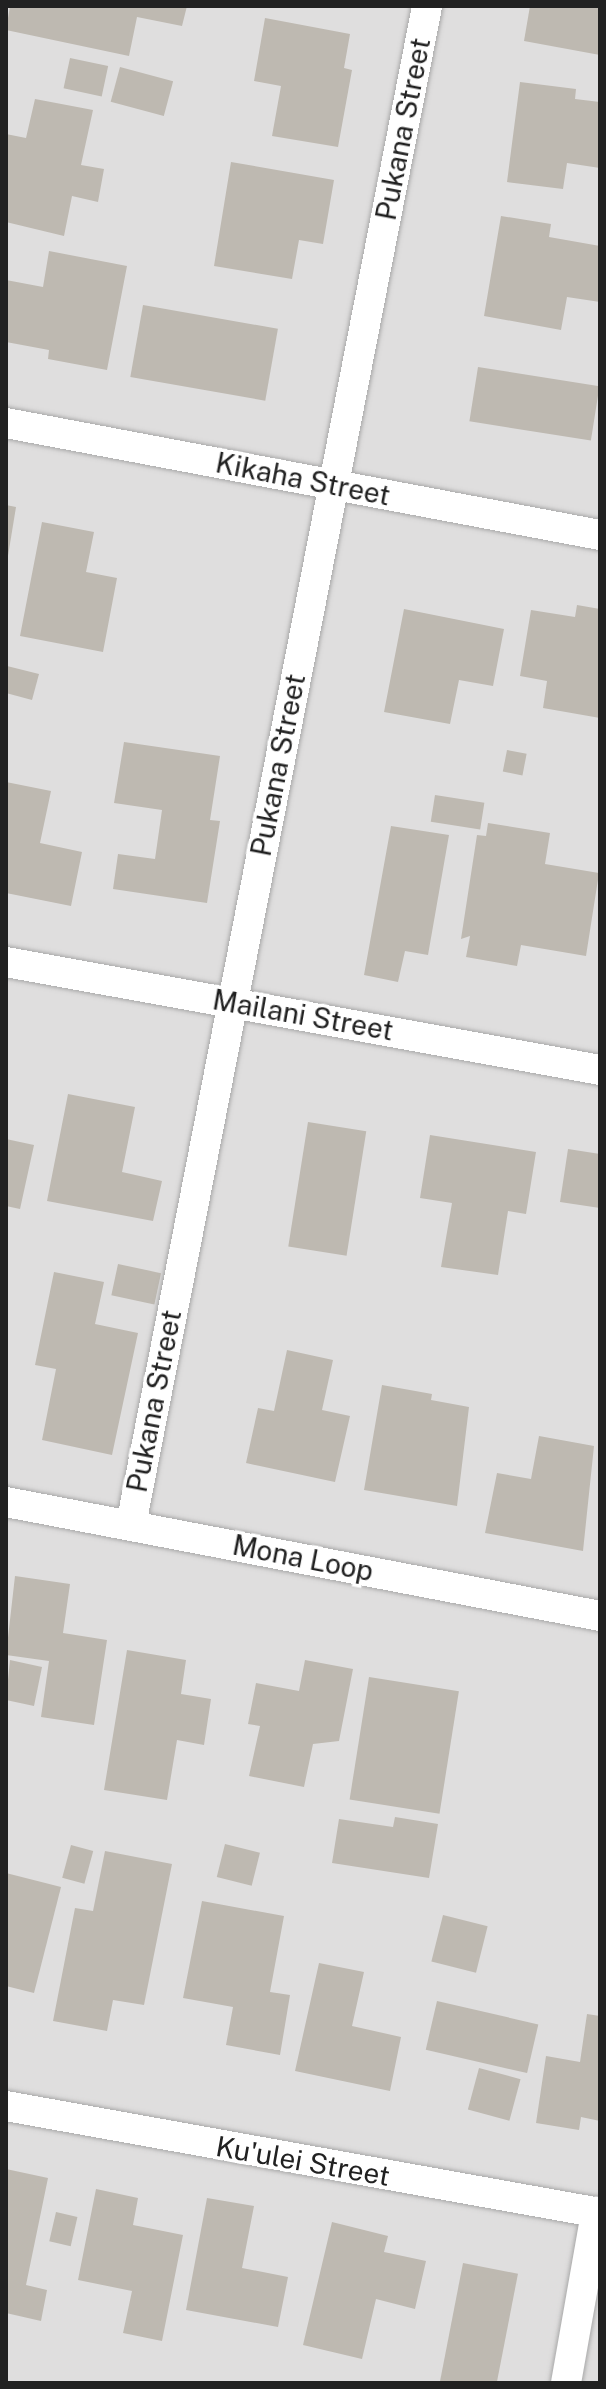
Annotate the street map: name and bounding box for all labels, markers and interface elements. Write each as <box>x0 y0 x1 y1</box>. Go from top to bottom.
street label: Pukana Street <box>369 35 437 223</box>
street label: Kikaha Street <box>213 446 393 512</box>
street label: Pukana Street <box>244 671 312 859</box>
street label: Mailani Street <box>210 983 396 1047</box>
street label: Pukana Street <box>120 1307 188 1495</box>
street label: Mona Loop <box>230 1528 376 1588</box>
street label: Ku'ulei Street <box>213 2129 393 2193</box>

